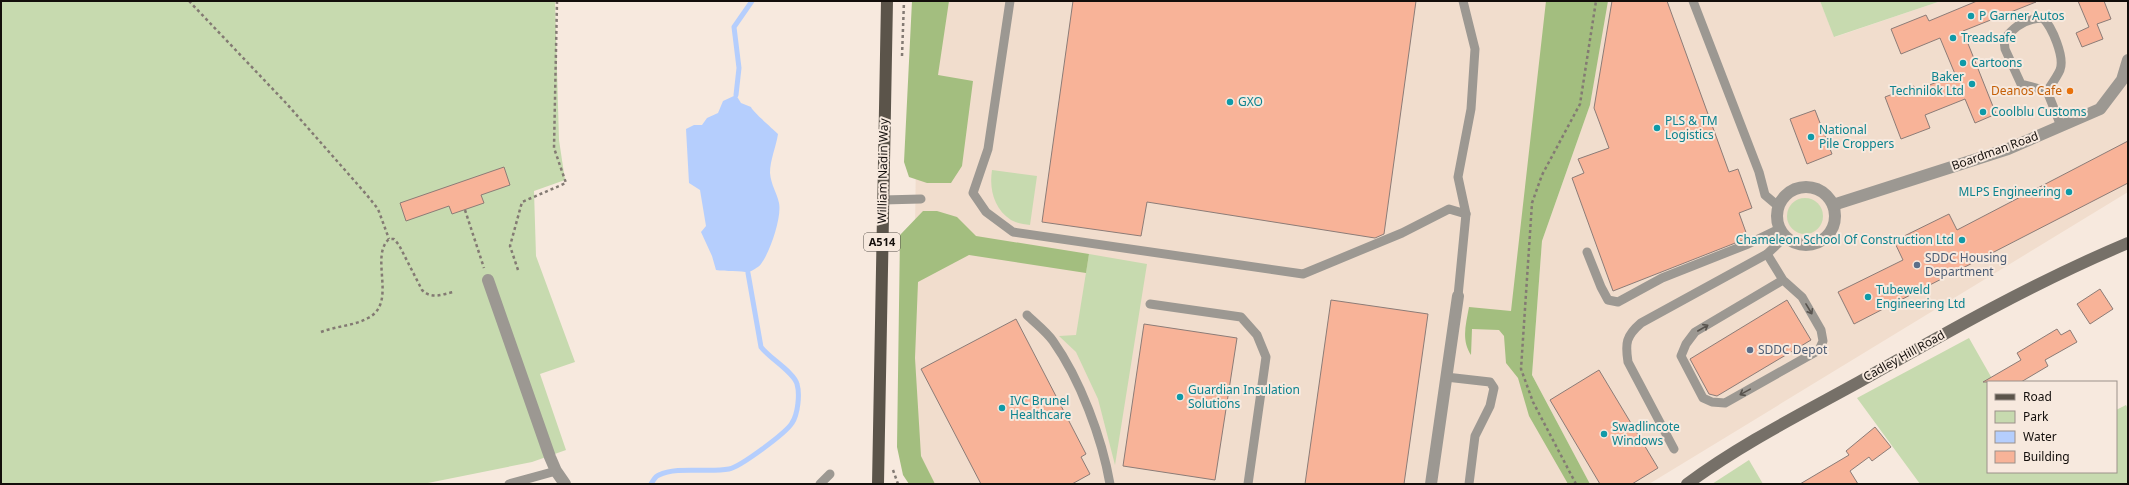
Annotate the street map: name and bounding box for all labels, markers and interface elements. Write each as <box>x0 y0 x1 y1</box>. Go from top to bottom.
place label: P Garner Autos <box>1979 7 2065 24</box>
marker: P Garner Autos <box>1966 11 1976 21</box>
place label: Treadsafe <box>1961 29 2016 46</box>
marker: Treadsafe <box>1948 33 1958 43</box>
place label: Cartoons <box>1971 54 2023 71</box>
marker: Cartoons <box>1958 58 1968 68</box>
place label: Baker Technilok Ltd <box>1890 68 1964 99</box>
marker: Baker Technilok Ltd <box>1967 79 1977 89</box>
place label: Deanos Cafe <box>1991 82 2062 99</box>
marker: Deanos Cafe <box>2065 86 2075 96</box>
place label: GXO <box>1238 93 1263 110</box>
marker: GXO <box>1225 97 1235 107</box>
place label: Coolblu Customs <box>1991 103 2087 120</box>
marker: Coolblu Customs <box>1978 107 1988 117</box>
place label: PLS & TM Logistics <box>1665 112 1718 143</box>
street label: William Nadin Way <box>873 117 892 224</box>
place label: National Pile Croppers <box>1819 121 1894 152</box>
marker: PLS & TM Logistics <box>1652 123 1662 133</box>
street label: Boardman Road <box>1949 127 2041 174</box>
marker: National Pile Croppers <box>1806 132 1816 142</box>
place label: MLPS Engineering <box>1958 183 2061 200</box>
marker: MLPS Engineering <box>2064 187 2074 197</box>
place label: Chameleon School Of Construction Ltd <box>1736 231 1954 248</box>
road number: A514 <box>864 233 900 251</box>
marker: Chameleon School Of Construction Ltd <box>1957 235 1967 245</box>
place label: SDDC Housing Department <box>1925 249 2007 280</box>
marker: SDDC Housing Department <box>1912 260 1922 270</box>
place label: Tubeweld Engineering Ltd <box>1876 281 1966 312</box>
marker: Tubeweld Engineering Ltd <box>1863 292 1873 302</box>
one-way arrow <box>1805 303 1813 314</box>
one-way arrow <box>1697 323 1709 331</box>
street label: Cadley Hill Road <box>1860 326 1948 385</box>
place label: SDDC Depot <box>1758 341 1828 358</box>
marker: SDDC Depot <box>1745 345 1755 355</box>
place label: Guardian Insulation Solutions <box>1188 381 1300 412</box>
legend <box>1987 381 2117 473</box>
one-way arrow <box>1739 388 1751 396</box>
text: Road <box>2023 388 2052 405</box>
place label: IVC Brunel Healthcare <box>1010 392 1071 423</box>
marker: Guardian Insulation Solutions <box>1175 392 1185 402</box>
marker: IVC Brunel Healthcare <box>997 403 1007 413</box>
text: Park <box>2023 408 2049 425</box>
place label: Swadlincote Windows <box>1612 418 1680 449</box>
text: Water <box>2023 428 2057 445</box>
marker: Swadlincote Windows <box>1599 429 1609 439</box>
text: Building <box>2023 448 2070 465</box>

